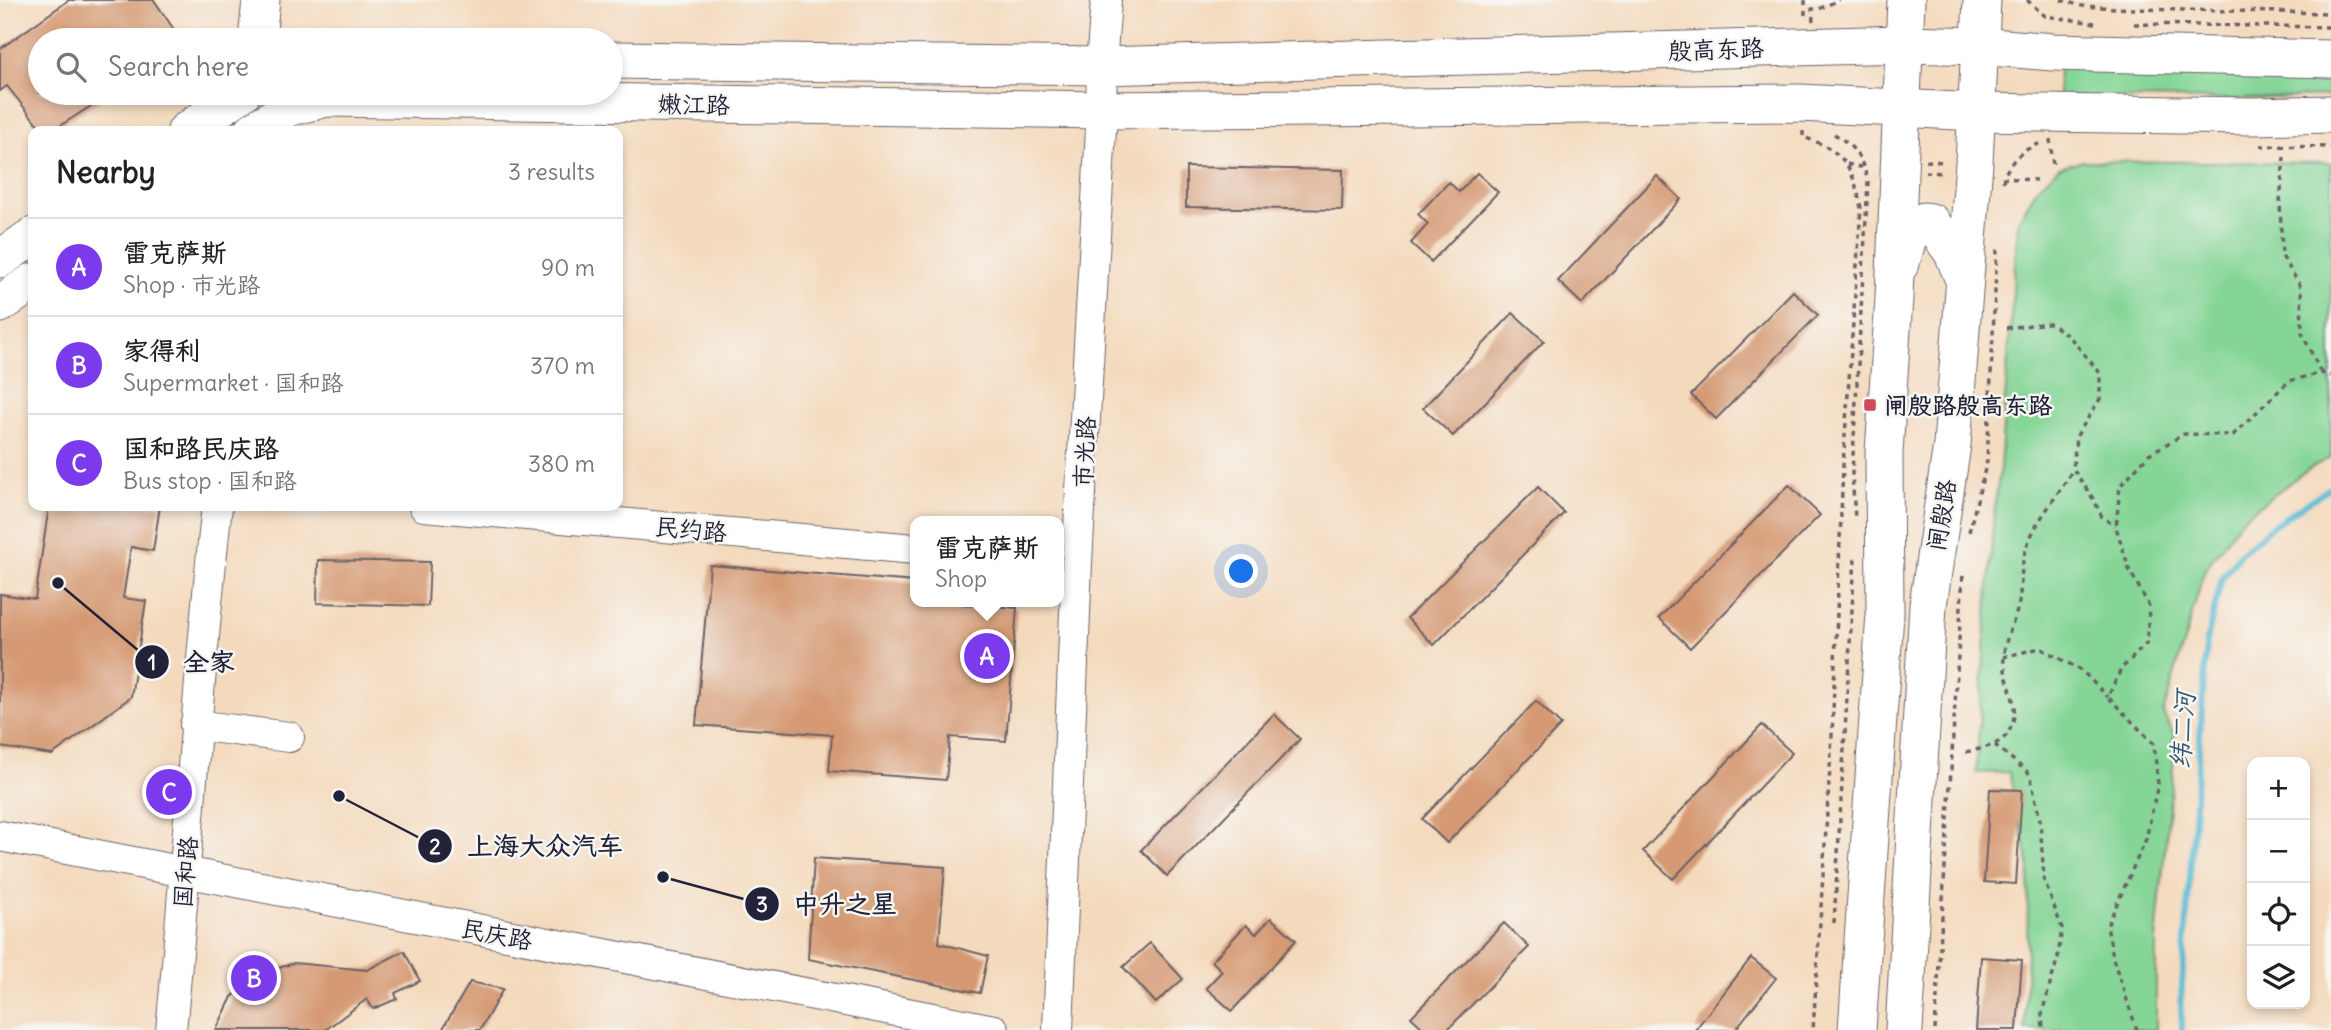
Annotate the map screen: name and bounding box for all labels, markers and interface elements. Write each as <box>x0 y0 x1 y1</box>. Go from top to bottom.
search box <box>28 28 623 105</box>
street label: 殷高东路 <box>1668 32 1764 66</box>
icon: search <box>52 48 90 86</box>
text: Search here <box>108 50 249 83</box>
street label: 嫩江路 <box>658 88 730 120</box>
text: Nearby <box>56 153 156 191</box>
text: 3 results <box>508 157 595 186</box>
text: 雷克萨斯 <box>123 236 227 269</box>
text: A <box>72 253 86 282</box>
text: 90 m <box>541 253 595 282</box>
text: Shop · 市光路 <box>123 270 260 299</box>
text: 家得利 <box>123 334 201 367</box>
text: B <box>71 351 87 380</box>
text: 370 m <box>530 351 595 380</box>
text: Supermarket · 国和路 <box>123 368 344 397</box>
place label: 闸殷路殷高东路 <box>1884 390 2053 420</box>
marker: 闸殷路殷高东路 <box>1862 397 1878 413</box>
street label: 市光路 <box>1067 415 1101 489</box>
text: 国和路民庆路 <box>123 432 279 465</box>
text: C <box>71 449 87 478</box>
text: 380 m <box>528 449 595 478</box>
text: Bus stop · 国和路 <box>123 466 297 495</box>
street label: 闸殷路 <box>1921 477 1961 553</box>
street label: 民约路 <box>654 511 728 547</box>
popup <box>910 516 1064 607</box>
text: 雷克萨斯 <box>935 531 1039 564</box>
your location <box>1224 554 1258 588</box>
text: Shop <box>935 564 987 593</box>
pin: A <box>964 630 1010 682</box>
callout: 全家 <box>134 639 249 686</box>
text: 全家 <box>183 645 235 678</box>
text: 1 <box>148 649 156 676</box>
water label: 纬二河 <box>2163 686 2201 770</box>
map controls <box>2247 757 2310 1009</box>
button: + <box>2247 757 2310 820</box>
pin: C <box>146 766 192 818</box>
button: − <box>2247 820 2310 883</box>
callout: 上海大众汽车 <box>418 823 637 870</box>
text: 上海大众汽车 <box>467 829 623 862</box>
text: 2 <box>429 833 441 860</box>
street label: 国和路 <box>167 835 203 909</box>
callout: 中升之星 <box>744 881 911 928</box>
button: locate <box>2247 883 2310 946</box>
text: 中升之星 <box>793 887 897 920</box>
text: 3 <box>756 891 768 918</box>
street label: 民庆路 <box>459 912 535 956</box>
button: layers <box>2247 946 2310 1009</box>
pin: B <box>231 952 277 1004</box>

